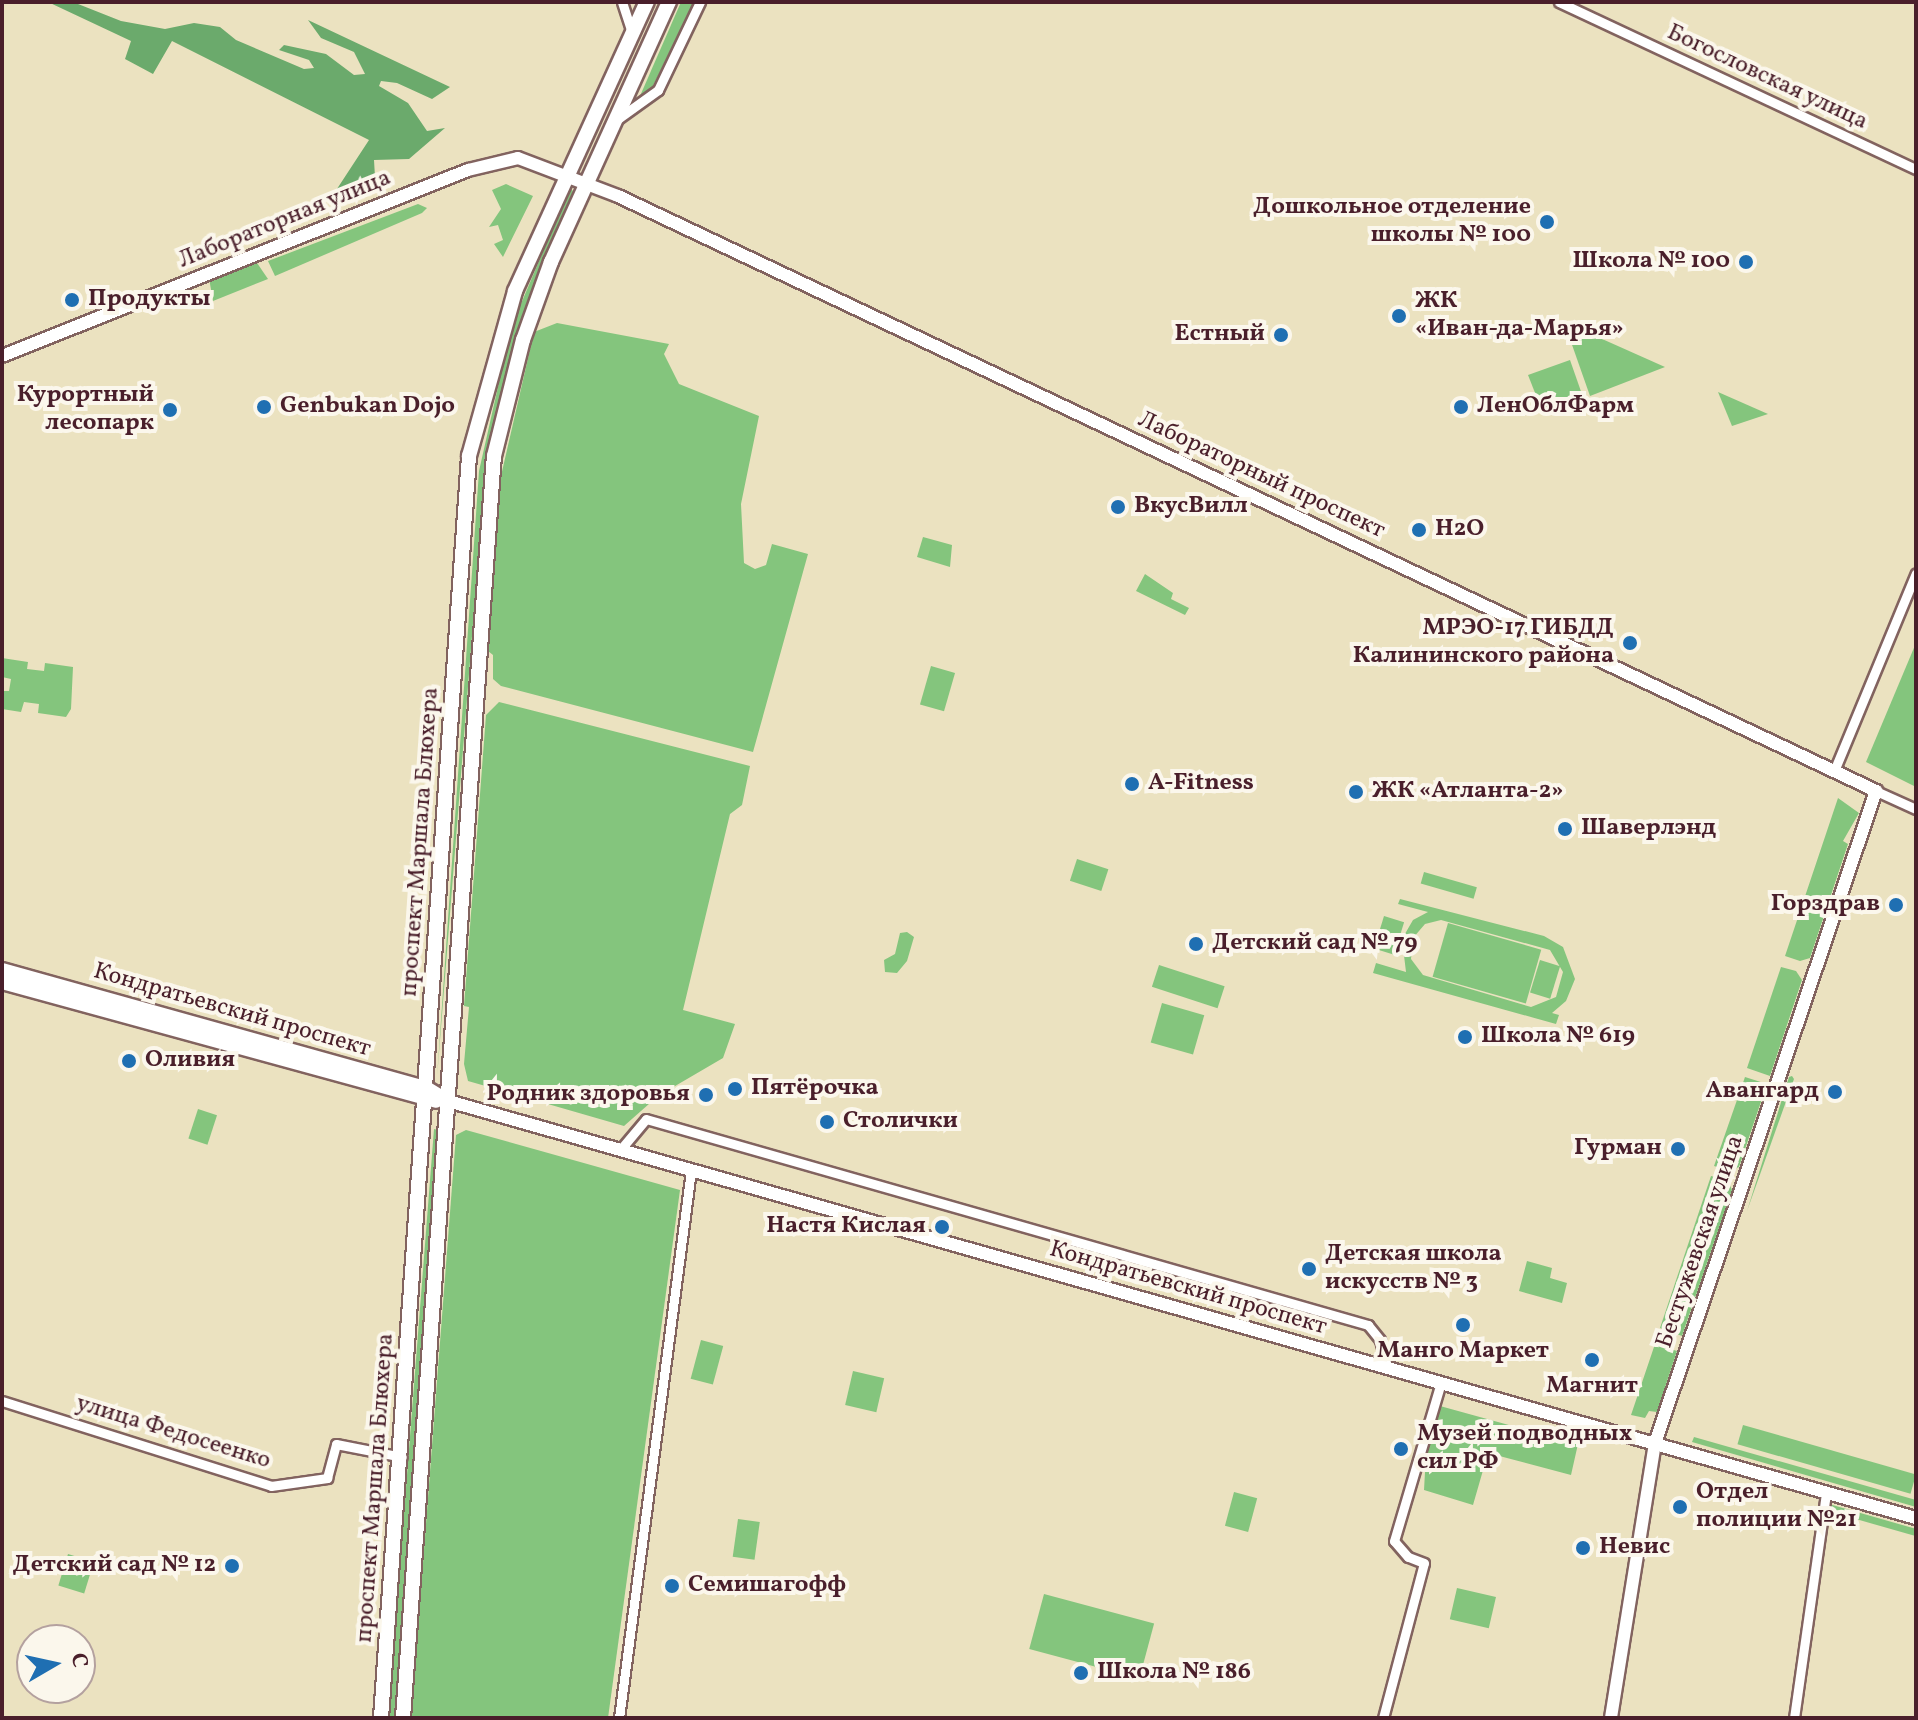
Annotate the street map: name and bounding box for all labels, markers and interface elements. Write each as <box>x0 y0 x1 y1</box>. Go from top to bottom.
street label: Богословская улица <box>1662 19 1872 137</box>
street label: Лабораторная улица <box>174 164 396 276</box>
place label: Дошкольное отделение школы № 100 <box>1253 194 1531 250</box>
marker: Дошкольное отделение школы № 100 <box>1538 213 1556 231</box>
place label: Школа № 100 <box>1573 248 1730 276</box>
marker: Школа № 100 <box>1737 253 1755 271</box>
place label: Продукты <box>88 286 211 314</box>
place label: ЖК «Иван-да-Марья» <box>1415 288 1624 344</box>
marker: Продукты <box>63 291 81 309</box>
marker: ЖК «Иван-да-Марья» <box>1390 307 1408 325</box>
place label: Естный <box>1174 321 1265 349</box>
marker: Естный <box>1272 326 1290 344</box>
place label: Курортный лесопарк <box>17 382 154 438</box>
place label: Genbukan Dojo <box>280 393 455 421</box>
place label: ЛенОблФарм <box>1477 393 1634 421</box>
marker: Genbukan Dojo <box>255 398 273 416</box>
marker: ЛенОблФарм <box>1452 398 1470 416</box>
marker: Курортный лесопарк <box>161 401 179 419</box>
street label: Лабораторный проспект <box>1133 406 1389 546</box>
place label: ВкусВилл <box>1134 493 1248 521</box>
marker: ВкусВилл <box>1109 498 1127 516</box>
place label: H2O <box>1435 516 1484 544</box>
marker: H2O <box>1410 521 1428 539</box>
place label: МРЭО-17 ГИБДД Калининского района <box>1353 615 1614 671</box>
marker: МРЭО-17 ГИБДД Калининского района <box>1621 634 1639 652</box>
street label: проспект Маршала Блюхера <box>396 686 446 998</box>
place label: A-Fitness <box>1148 770 1254 798</box>
marker: A-Fitness <box>1123 775 1141 793</box>
place label: ЖК «Атланта-2» <box>1372 778 1564 806</box>
marker: ЖК «Атланта-2» <box>1347 783 1365 801</box>
place label: Шаверлэнд <box>1581 815 1716 843</box>
marker: Шаверлэнд <box>1556 820 1574 838</box>
place label: Горздрав <box>1771 891 1880 919</box>
marker: Горздрав <box>1887 896 1905 914</box>
place label: Детский сад № 79 <box>1212 930 1418 958</box>
marker: Детский сад № 79 <box>1187 935 1205 953</box>
street label: Кондратьевский проспект <box>90 958 374 1064</box>
place label: Школа № 619 <box>1481 1023 1635 1051</box>
marker: Школа № 619 <box>1456 1028 1474 1046</box>
place label: Оливия <box>145 1047 235 1075</box>
marker: Оливия <box>120 1052 138 1070</box>
place label: Пятёрочка <box>751 1075 879 1103</box>
place label: Авангард <box>1706 1078 1819 1106</box>
marker: Пятёрочка <box>726 1080 744 1098</box>
place label: Родник здоровья <box>486 1081 690 1109</box>
marker: Авангард <box>1826 1083 1844 1101</box>
marker: Родник здоровья <box>697 1086 715 1104</box>
place label: Столички <box>843 1108 958 1136</box>
marker: Столички <box>818 1113 836 1131</box>
street label: Бестужевская улица <box>1651 1131 1751 1353</box>
place label: Гурман <box>1574 1135 1662 1163</box>
marker: Гурман <box>1669 1140 1687 1158</box>
place label: Настя Кислая <box>766 1213 926 1241</box>
marker: Настя Кислая <box>933 1218 951 1236</box>
street label: Кондратьевский проспект <box>1046 1236 1330 1342</box>
place label: Детская школа искусств № 3 <box>1325 1241 1502 1297</box>
marker: Детская школа искусств № 3 <box>1300 1260 1318 1278</box>
marker: Манго Маркет <box>1454 1316 1472 1334</box>
street label: проспект Маршала Блюхера <box>351 1332 401 1644</box>
place label: Манго Маркет <box>1377 1338 1549 1366</box>
marker: Магнит <box>1583 1351 1601 1369</box>
place label: Магнит <box>1546 1373 1638 1401</box>
street label: улица Федосеенко <box>72 1390 274 1476</box>
place label: Музей подводных сил РФ <box>1417 1421 1632 1477</box>
marker: Музей подводных сил РФ <box>1392 1440 1410 1458</box>
place label: Отдел полиции №21 <box>1696 1479 1857 1535</box>
marker: Отдел полиции №21 <box>1671 1498 1689 1516</box>
place label: Невис <box>1599 1534 1670 1562</box>
marker: Невис <box>1574 1539 1592 1557</box>
place label: Детский сад № 12 <box>13 1552 216 1580</box>
marker: Детский сад № 12 <box>223 1557 241 1575</box>
place label: Семишагофф <box>688 1572 846 1600</box>
marker: Семишагофф <box>663 1577 681 1595</box>
north arrow <box>16 1624 96 1704</box>
text: С <box>62 1651 95 1670</box>
place label: Школа № 186 <box>1097 1659 1251 1687</box>
marker: Школа № 186 <box>1072 1664 1090 1682</box>

